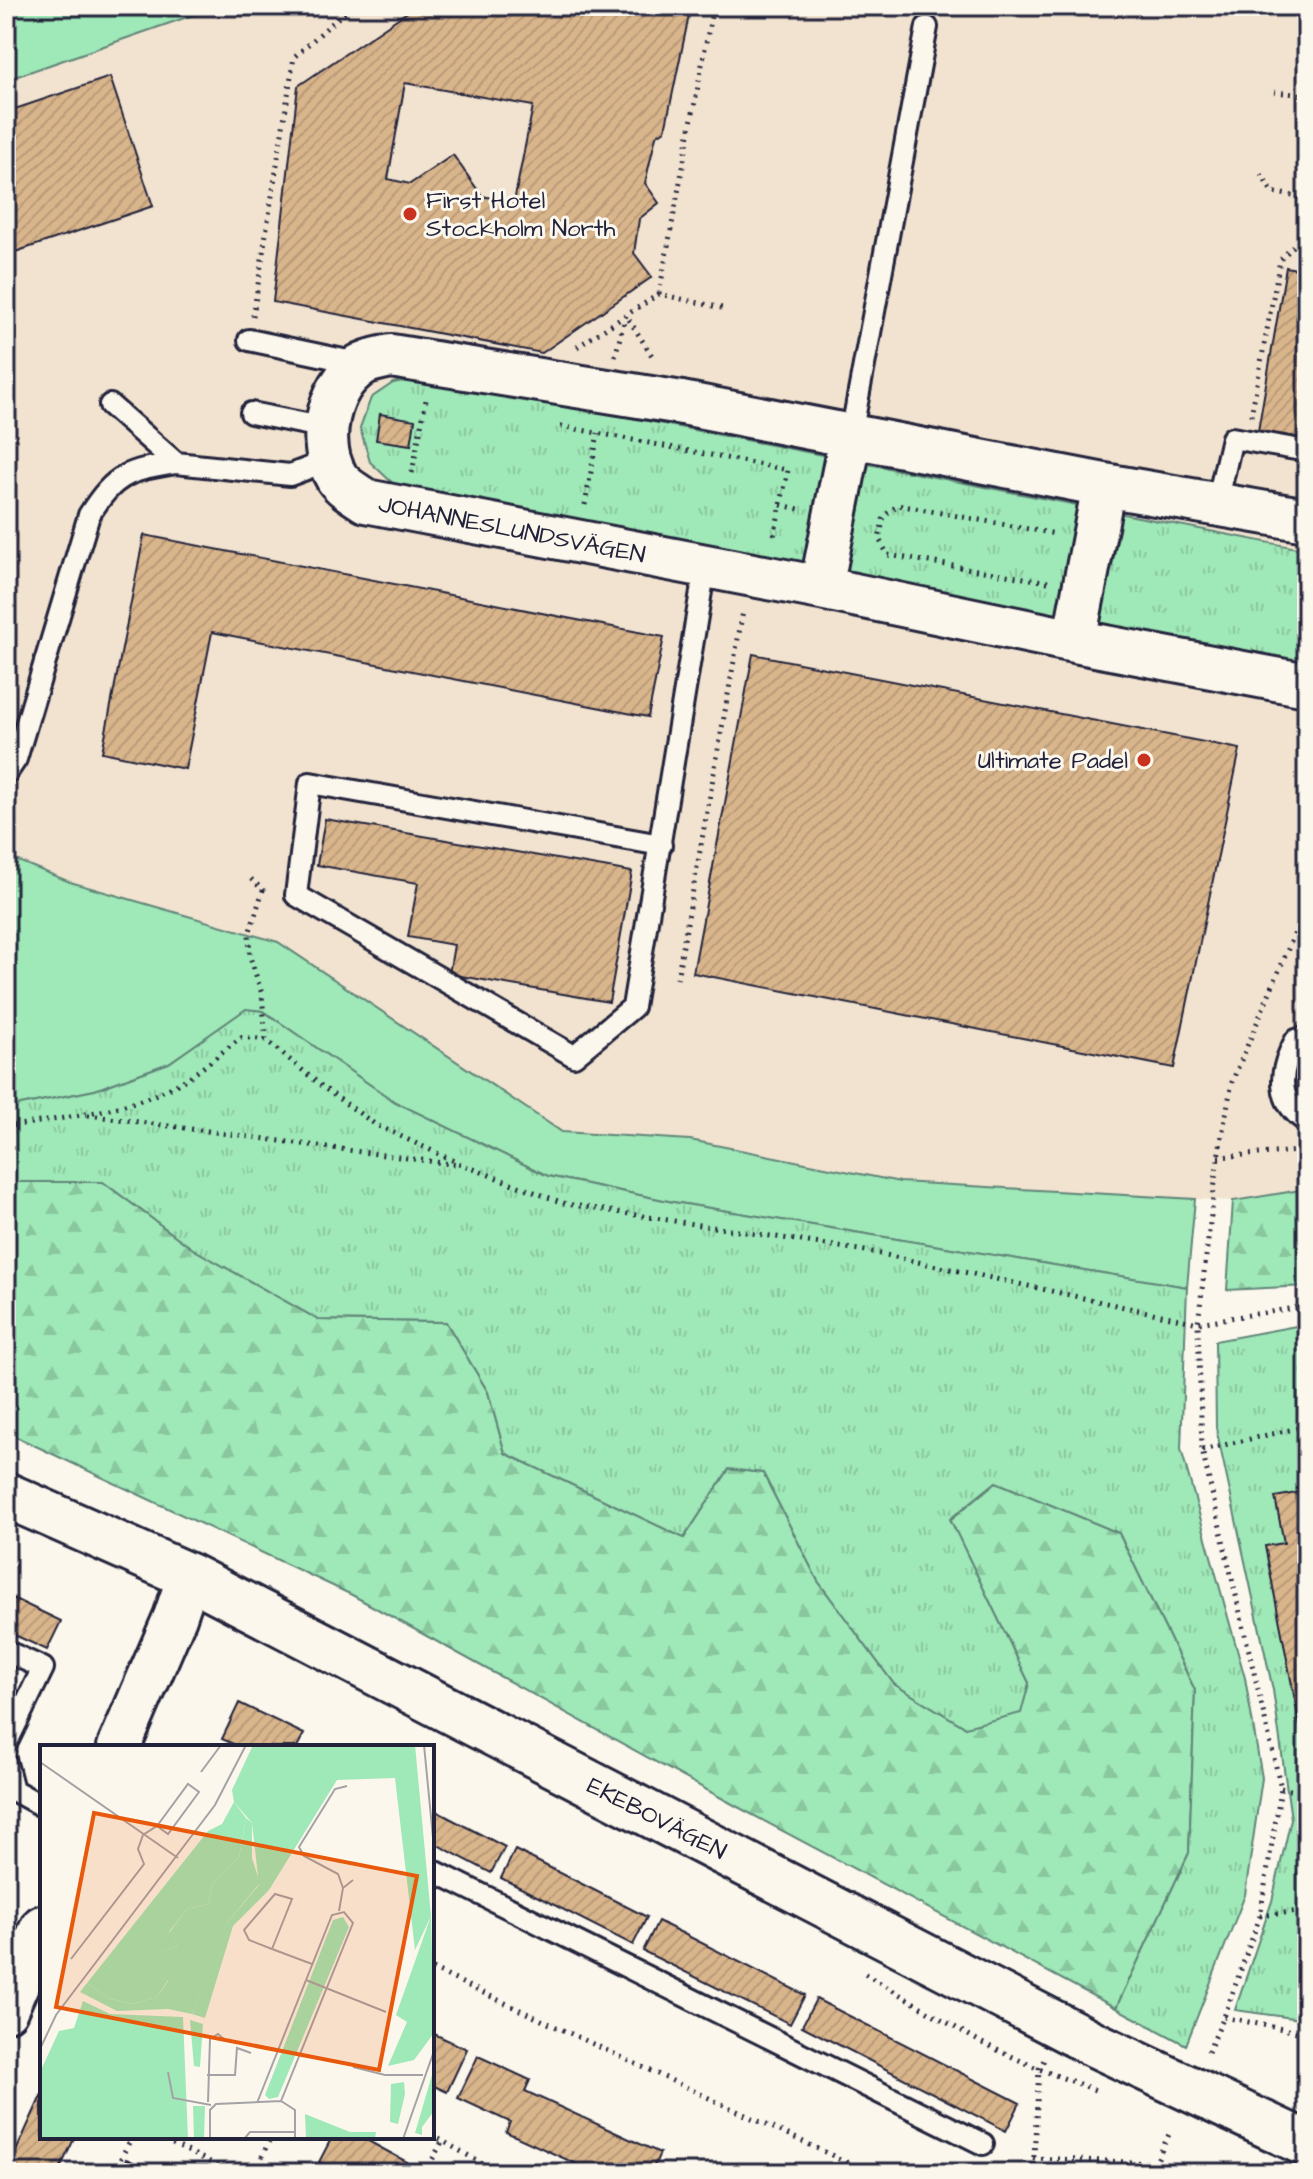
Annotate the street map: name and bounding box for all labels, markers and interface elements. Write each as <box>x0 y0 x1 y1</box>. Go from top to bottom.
place label: First Hotel Stockholm North <box>426 184 615 246</box>
marker: First Hotel Stockholm North <box>401 205 419 223</box>
street label: JOHANNESLUNDSVÄGEN <box>376 487 648 573</box>
place label: Ultimate Padel <box>978 744 1128 778</box>
marker: Ultimate Padel <box>1135 751 1153 769</box>
inset map <box>40 1745 434 2139</box>
street label: EKEBOVÄGEN <box>581 1769 732 1869</box>

